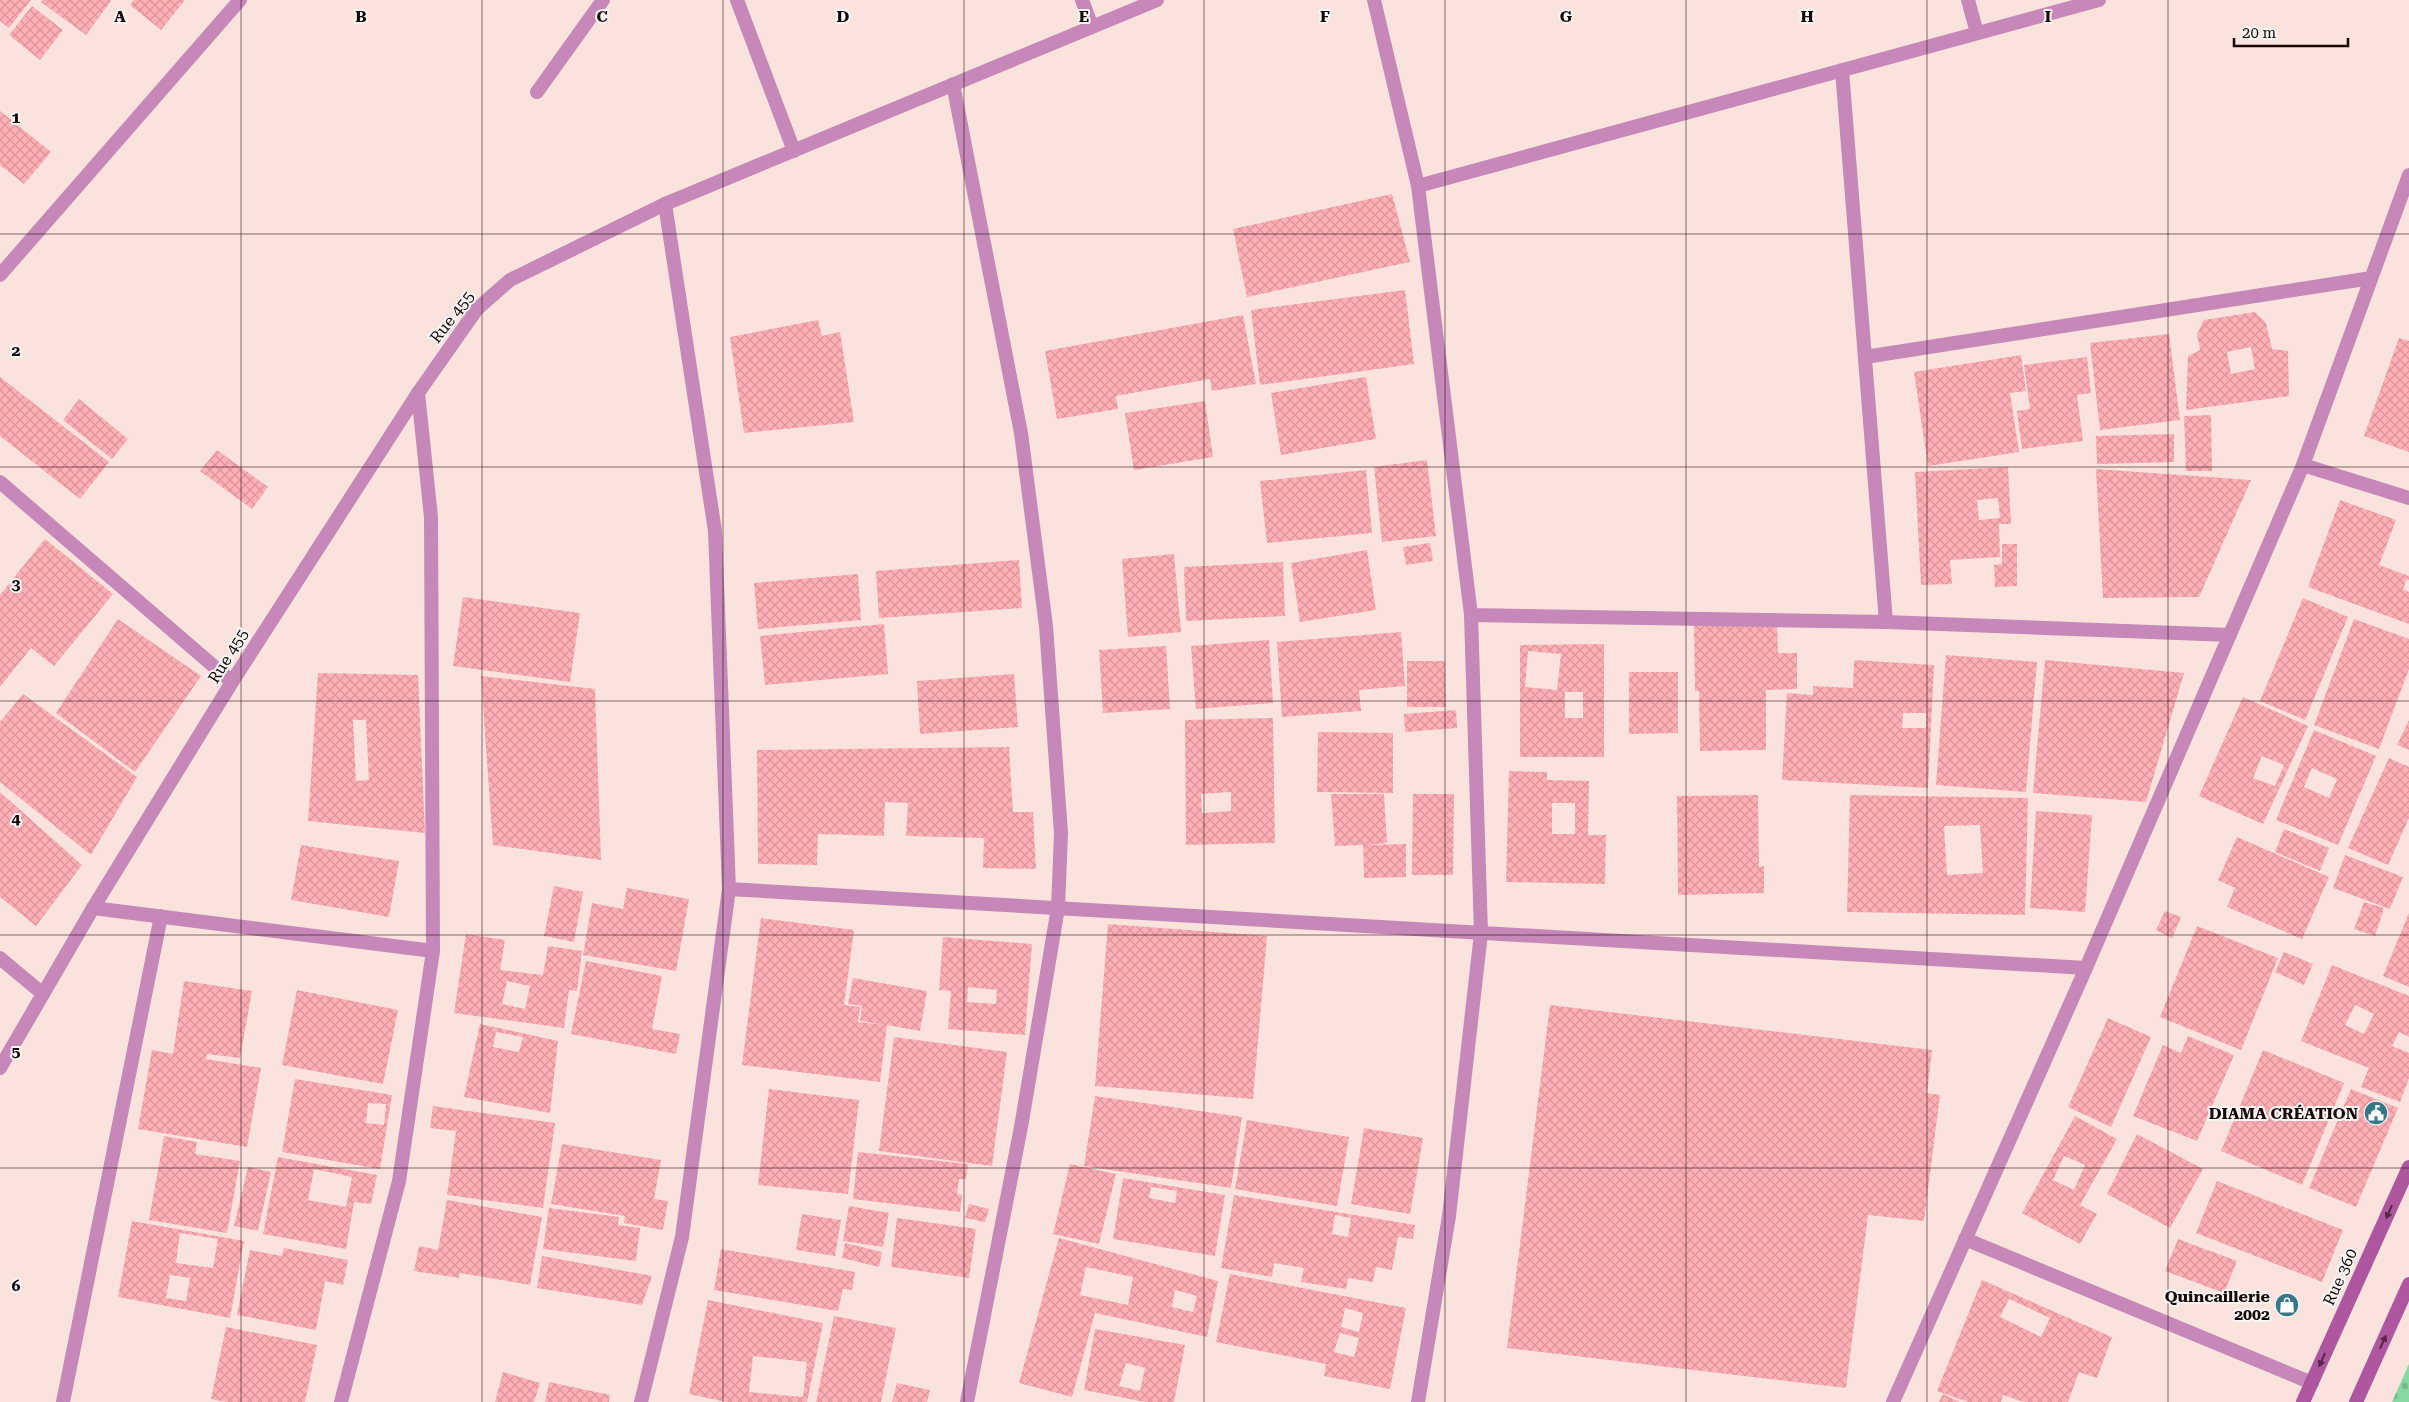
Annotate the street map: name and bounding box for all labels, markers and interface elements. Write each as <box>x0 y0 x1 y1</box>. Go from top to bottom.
text: A <box>114 7 126 26</box>
text: B <box>355 7 367 26</box>
text: C <box>596 7 608 26</box>
text: D <box>837 7 850 26</box>
text: E <box>1079 7 1089 26</box>
text: F <box>1320 7 1330 26</box>
text: G <box>1560 7 1573 26</box>
text: H <box>1800 7 1814 26</box>
text: I <box>2045 7 2051 26</box>
scale bar <box>2234 15 2348 47</box>
text: 20 m <box>2242 24 2277 42</box>
text: 1 <box>12 108 21 127</box>
street label: Rue 455 <box>426 287 478 347</box>
text: 2 <box>12 341 21 360</box>
text: 3 <box>12 575 21 594</box>
street label: Rue 455 <box>204 625 252 687</box>
text: 4 <box>12 809 21 828</box>
text: 5 <box>12 1042 21 1061</box>
public building icon: DIAMA CRÉATION <box>2363 1100 2389 1126</box>
place label: DIAMA CRÉATION <box>2209 1104 2358 1123</box>
one-way arrow <box>2385 1205 2393 1219</box>
street label: Rue 360 <box>2319 1245 2361 1308</box>
text: 6 <box>12 1276 21 1295</box>
place label: Quincaillerie 2002 <box>2165 1287 2270 1324</box>
shop icon: Quincaillerie 2002 <box>2274 1292 2300 1318</box>
one-way arrow <box>2380 1335 2388 1349</box>
one-way arrow <box>2318 1353 2326 1367</box>

